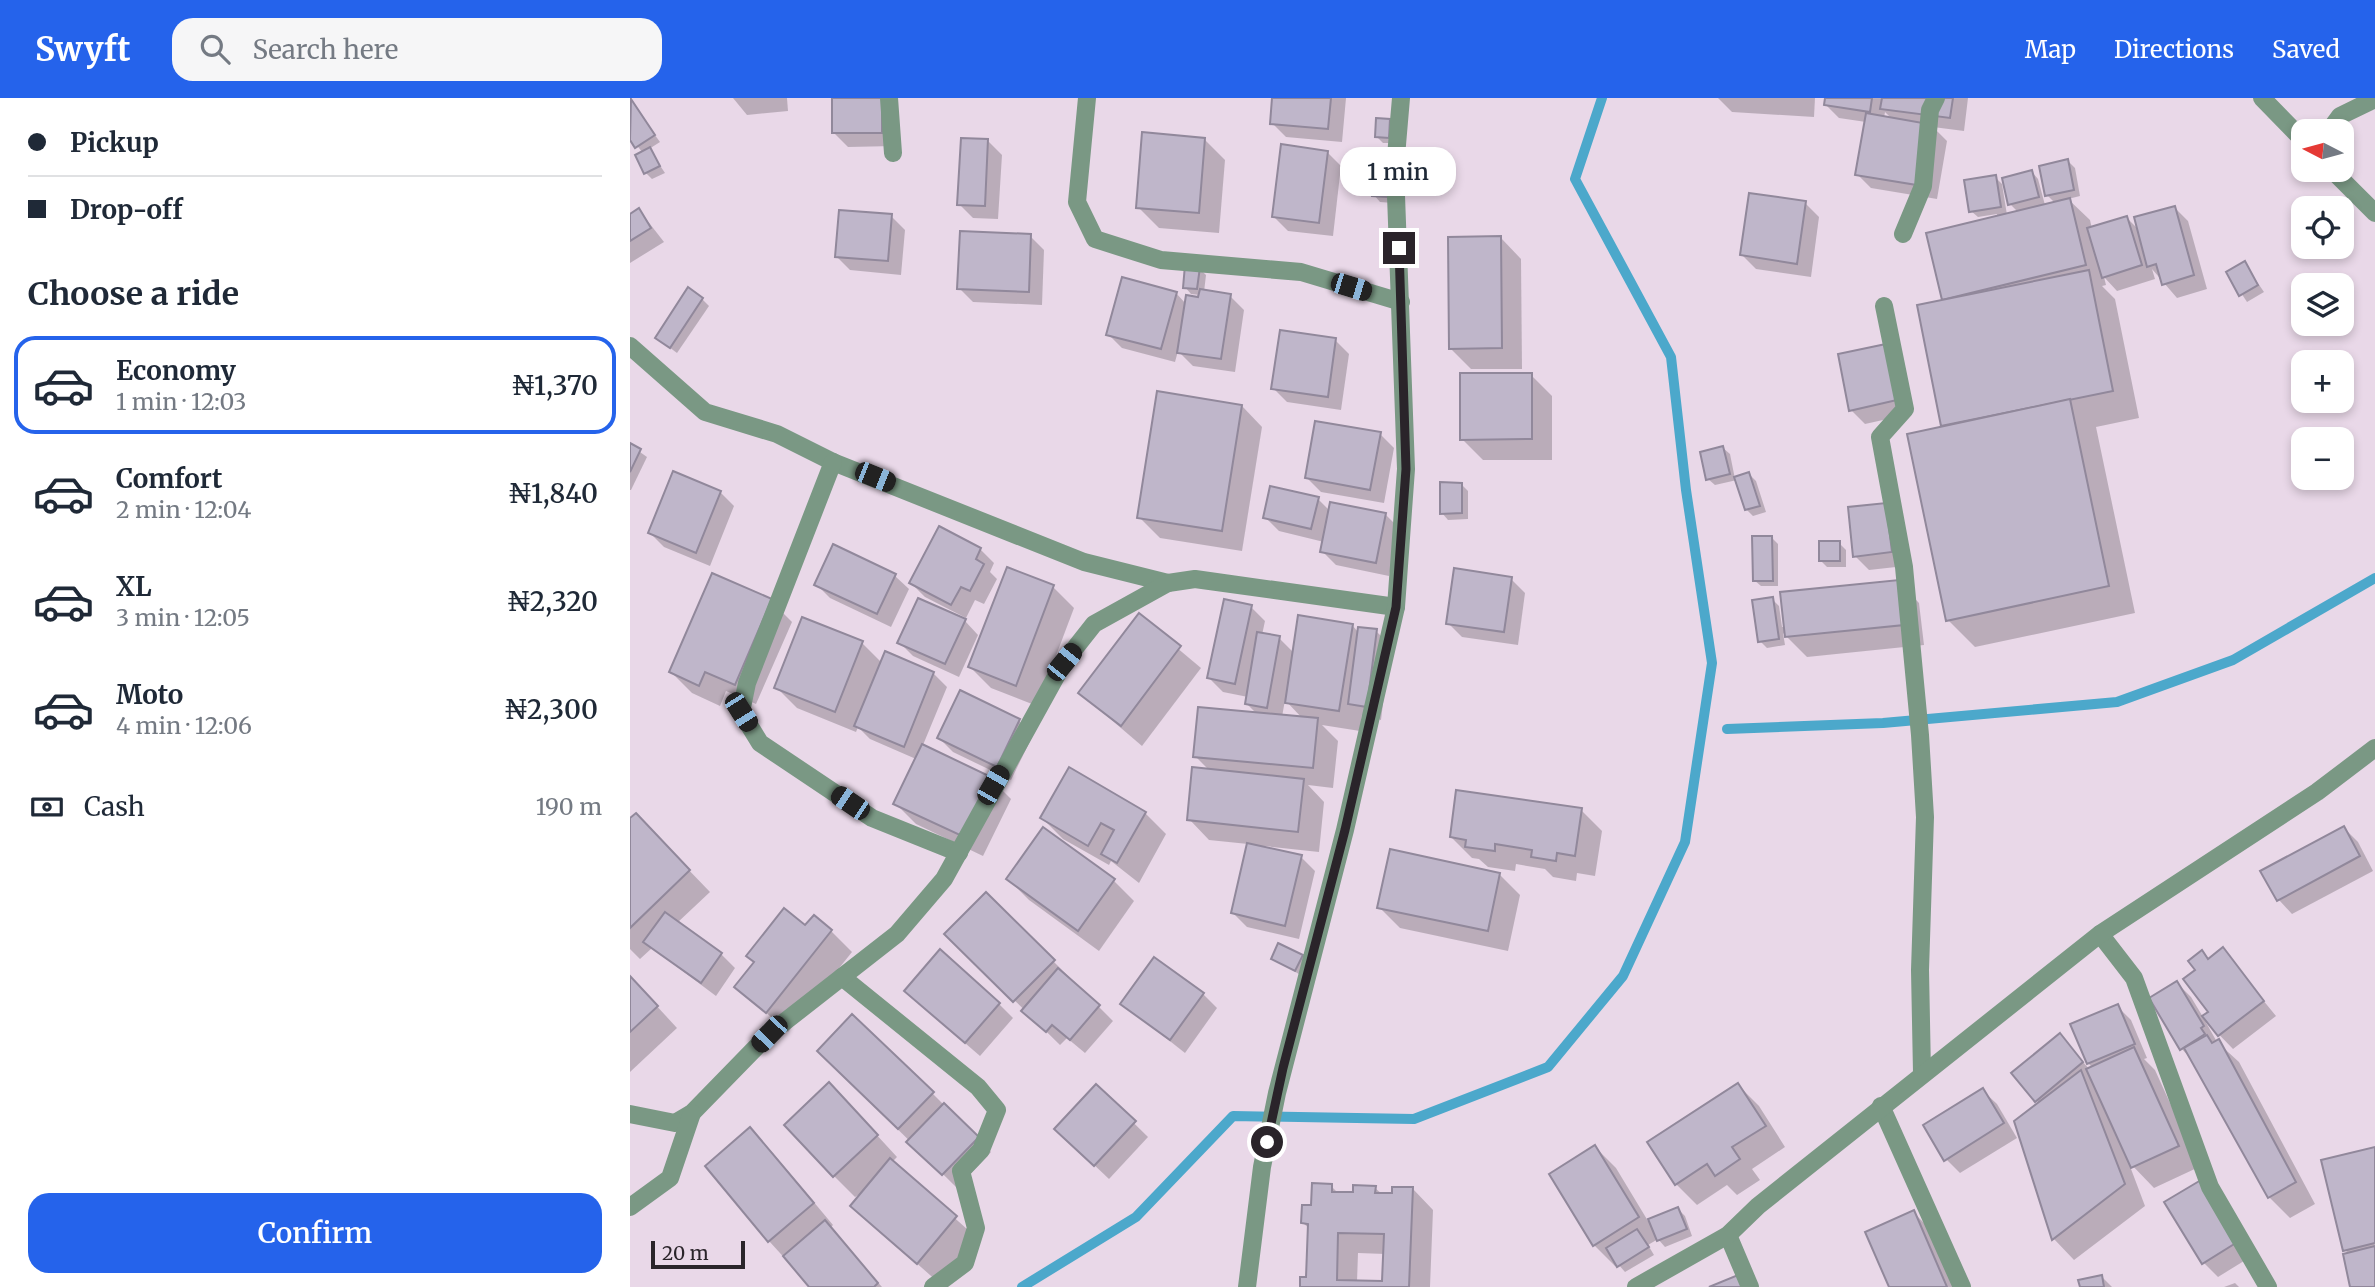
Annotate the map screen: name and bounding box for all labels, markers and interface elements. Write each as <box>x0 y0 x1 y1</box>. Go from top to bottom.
search box <box>172 18 662 81</box>
text: Swyft <box>35 29 130 70</box>
icon: search <box>196 30 234 68</box>
text: Search here <box>252 33 398 66</box>
text: Map <box>2025 34 2076 65</box>
text: Directions <box>2114 34 2234 65</box>
text: Saved <box>2272 34 2340 65</box>
north arrow <box>2291 119 2354 182</box>
map controls <box>2291 119 2354 490</box>
text: Pickup <box>70 126 159 159</box>
callout: 1 min <box>1341 146 1457 195</box>
text: 1 min <box>1367 157 1429 186</box>
text: Drop-off <box>70 193 183 226</box>
button: locate <box>2291 196 2354 259</box>
route end <box>1383 232 1415 264</box>
car <box>1328 271 1375 303</box>
button: layers <box>2291 273 2354 336</box>
text: Choose a ride <box>28 274 239 314</box>
button: + <box>2291 350 2354 413</box>
icon: car <box>32 354 95 417</box>
text: Economy <box>116 354 236 387</box>
text: ₦1,370 <box>511 369 598 402</box>
text: 1 min · 12:03 <box>116 387 246 416</box>
button: − <box>2291 427 2354 490</box>
car <box>852 459 899 495</box>
icon: car <box>32 462 95 525</box>
text: Comfort <box>116 462 222 495</box>
text: ₦1,840 <box>508 477 598 510</box>
text: 2 min · 12:04 <box>116 495 251 524</box>
icon: car <box>32 570 95 633</box>
text: XL <box>116 570 152 603</box>
text: ₦2,320 <box>506 585 598 618</box>
text: 3 min · 12:05 <box>116 603 250 632</box>
car <box>1043 639 1086 685</box>
icon: car <box>32 678 95 741</box>
text: Moto <box>116 678 183 711</box>
car <box>721 689 762 735</box>
text: ₦2,300 <box>504 693 598 726</box>
text: 4 min · 12:06 <box>116 711 252 740</box>
car <box>974 762 1013 808</box>
car <box>827 783 874 823</box>
icon: cash <box>28 788 66 826</box>
text: Cash <box>84 790 145 823</box>
text: 190 m <box>536 792 602 821</box>
car <box>747 1012 792 1056</box>
route start <box>1251 1126 1283 1158</box>
button: Confirm <box>28 1193 602 1273</box>
scale bar <box>651 1238 746 1270</box>
text: 20 m <box>662 1241 709 1265</box>

